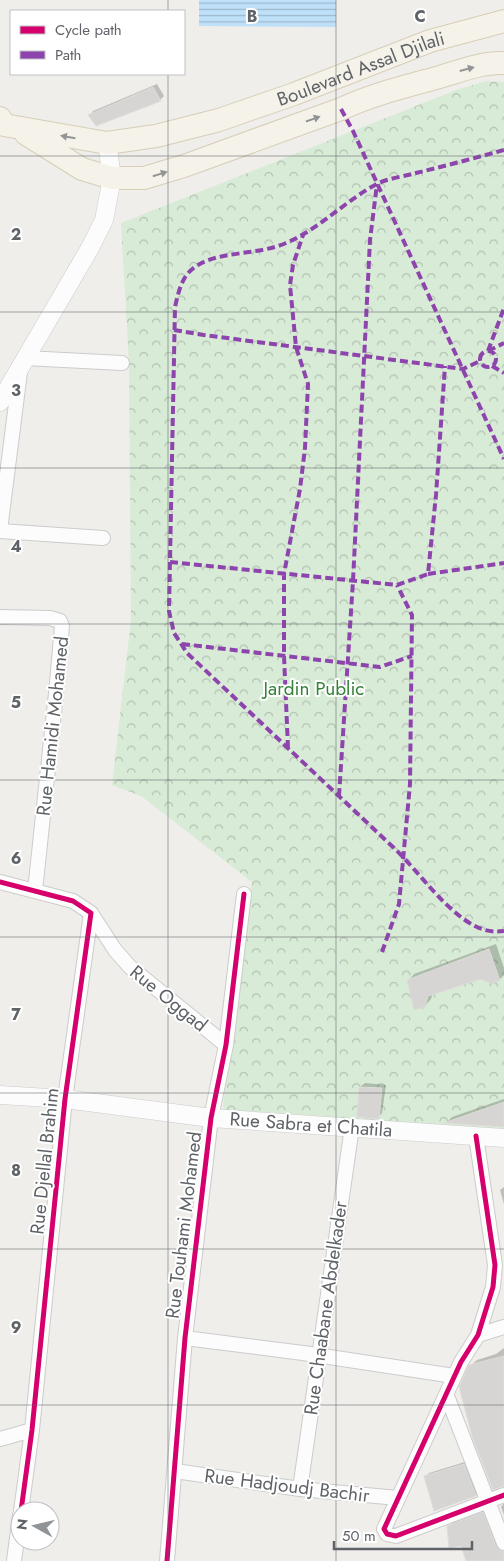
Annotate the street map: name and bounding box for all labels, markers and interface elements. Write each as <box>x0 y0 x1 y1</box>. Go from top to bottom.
text: B <box>247 5 257 28</box>
text: C <box>414 5 426 28</box>
legend <box>10 10 185 75</box>
text: Cycle path <box>55 19 122 41</box>
street label: Boulevard Assal Djilali <box>273 25 448 113</box>
text: Path <box>55 44 81 66</box>
one-way arrow <box>460 65 475 73</box>
one-way arrow <box>306 115 321 123</box>
one-way arrow <box>60 132 76 140</box>
one-way arrow <box>153 169 168 177</box>
text: 2 <box>11 223 21 246</box>
text: 3 <box>11 379 21 402</box>
text: 4 <box>10 535 22 558</box>
street label: Rue Hamidi Mohamed <box>30 635 75 817</box>
park label: Jardin Public <box>261 675 364 702</box>
text: 5 <box>11 691 21 714</box>
text: 6 <box>11 847 21 870</box>
street label: Rue Oggad <box>124 959 213 1038</box>
text: 7 <box>11 1003 21 1026</box>
street label: Rue Djellal Brahim <box>23 1086 66 1236</box>
street label: Rue Sabra et Chatila <box>229 1105 393 1144</box>
street label: Rue Touhami Mohamed <box>159 1130 208 1320</box>
text: 8 <box>11 1159 21 1182</box>
street label: Rue Chaabane Abdelkader <box>297 1199 354 1417</box>
text: 9 <box>11 1316 21 1339</box>
street label: Rue Hadjoudj Bachir <box>203 1462 372 1509</box>
north arrow <box>10 1501 60 1551</box>
text: N <box>11 1517 33 1531</box>
scale bar <box>334 1518 472 1550</box>
text: 50 m <box>342 1525 376 1547</box>

